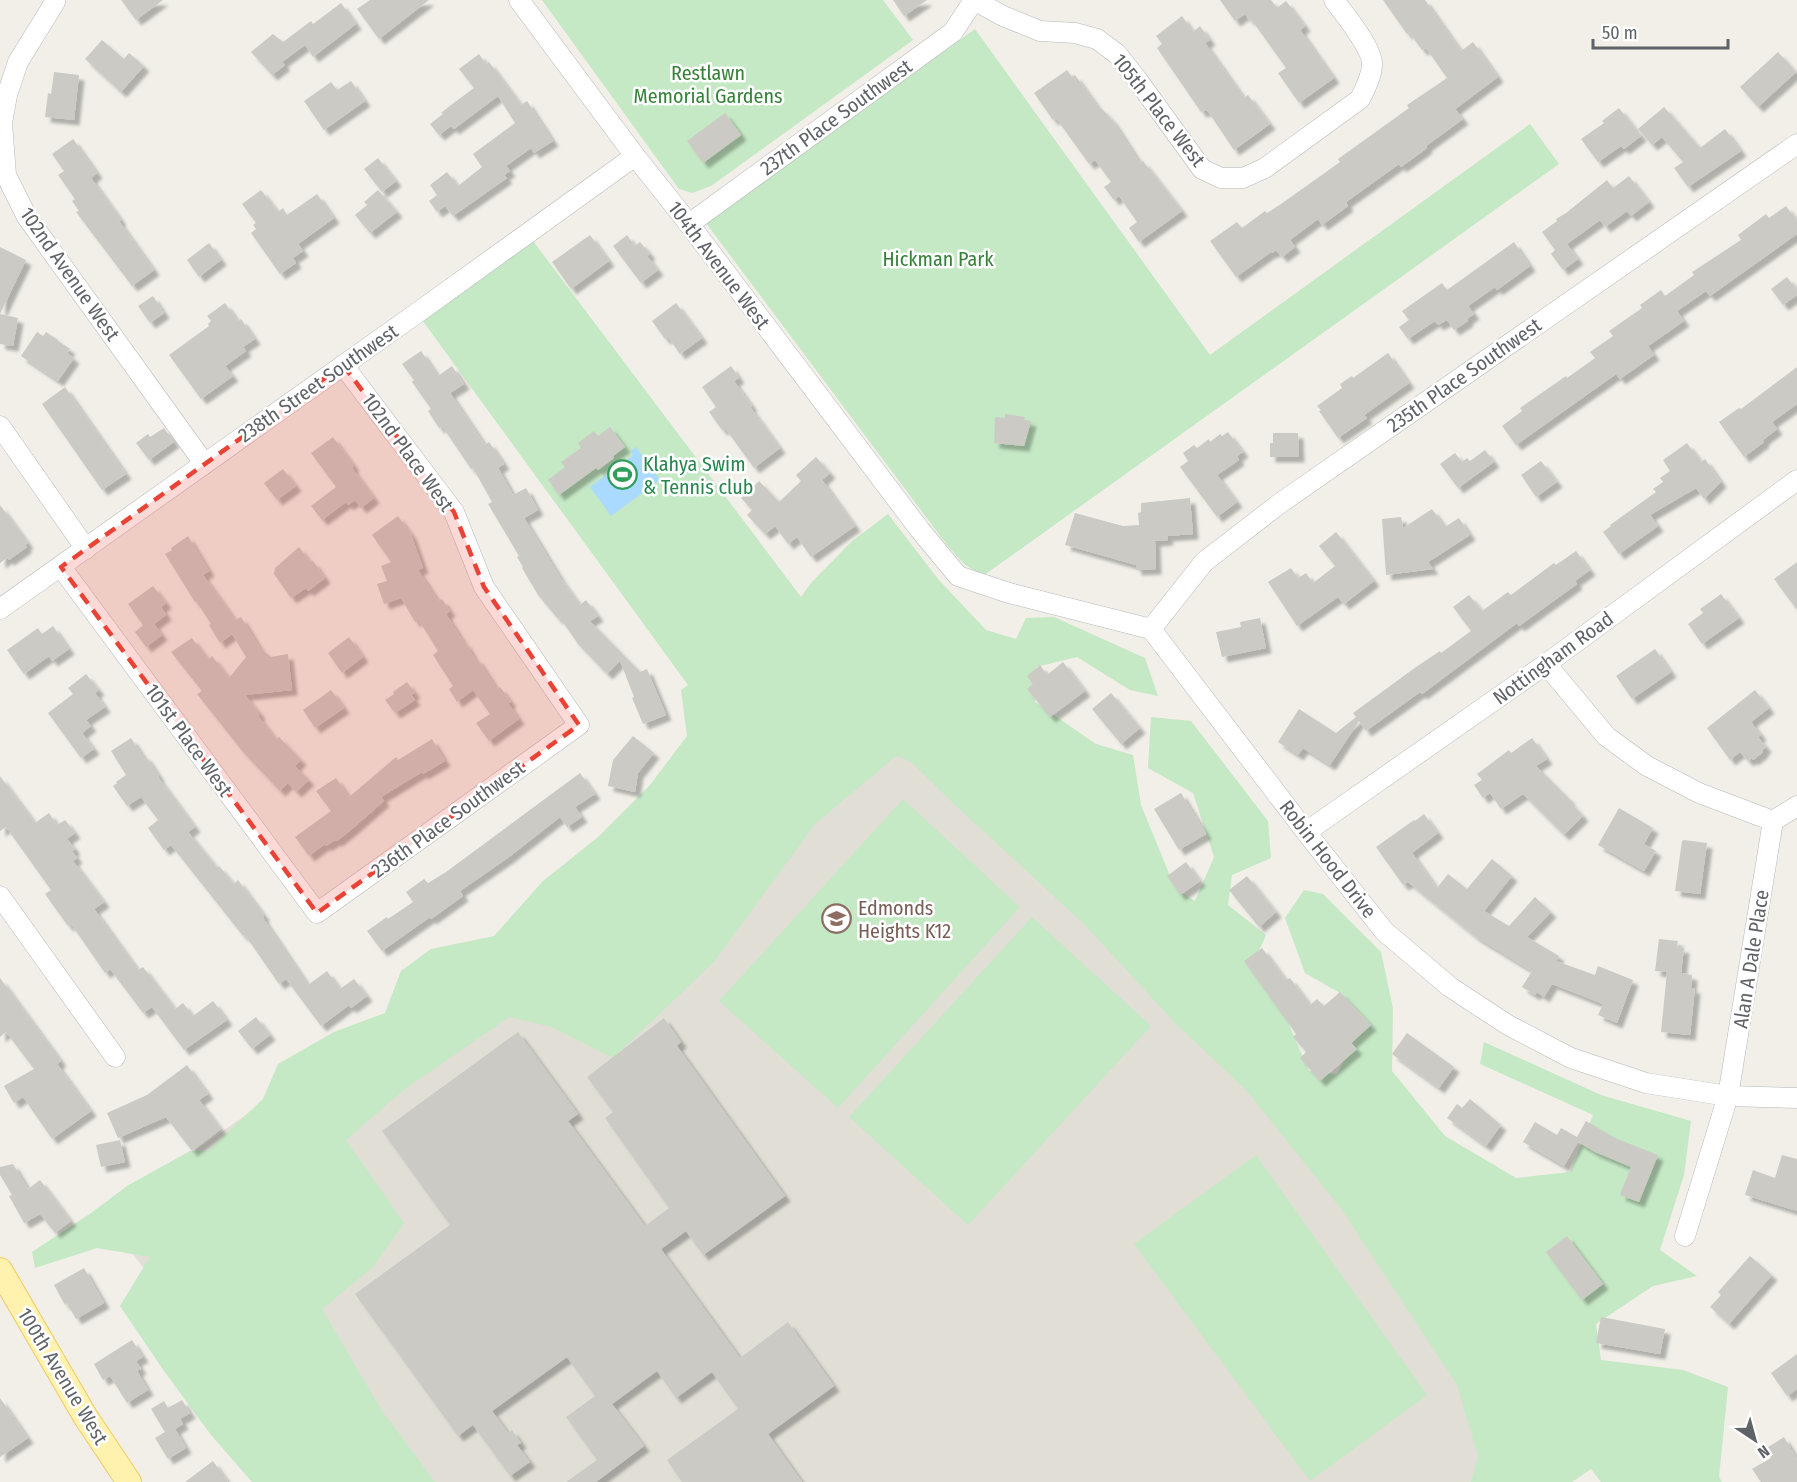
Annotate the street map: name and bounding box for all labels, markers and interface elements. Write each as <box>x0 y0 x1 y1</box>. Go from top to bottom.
scale bar <box>1593 12 1728 50</box>
text: 50 m <box>1602 22 1638 44</box>
street label: 105th Place West <box>1107 49 1211 172</box>
street label: 237th Place Southwest <box>755 54 917 180</box>
park label: Restlawn Memorial Gardens <box>634 61 782 108</box>
street label: 104th Avenue West <box>663 196 775 334</box>
street label: 102nd Avenue West <box>15 203 125 346</box>
park label: Hickman Park <box>883 247 994 271</box>
street label: 235th Place Southwest <box>1382 313 1546 437</box>
street label: 238th Street Southwest <box>234 319 403 447</box>
street label: 102nd Place West <box>357 388 459 516</box>
place label: Klahya Swim & Tennis club <box>643 452 753 499</box>
sports icon: Klahya Swim & Tennis club <box>606 459 638 491</box>
street label: Nottingham Road <box>1488 606 1618 710</box>
street label: 101st Place West <box>140 679 238 801</box>
street label: 236th Place Southwest <box>367 755 530 883</box>
street label: Robin Hood Drive <box>1275 795 1381 923</box>
street label: Alan A Dale Place <box>1728 888 1774 1030</box>
place label: Edmonds Heights K12 <box>858 896 951 943</box>
school or university icon: Edmonds Heights K12 <box>821 903 853 935</box>
street label: 100th Avenue West <box>13 1303 113 1449</box>
north arrow <box>1725 1410 1785 1470</box>
text: N <box>1754 1441 1773 1462</box>

